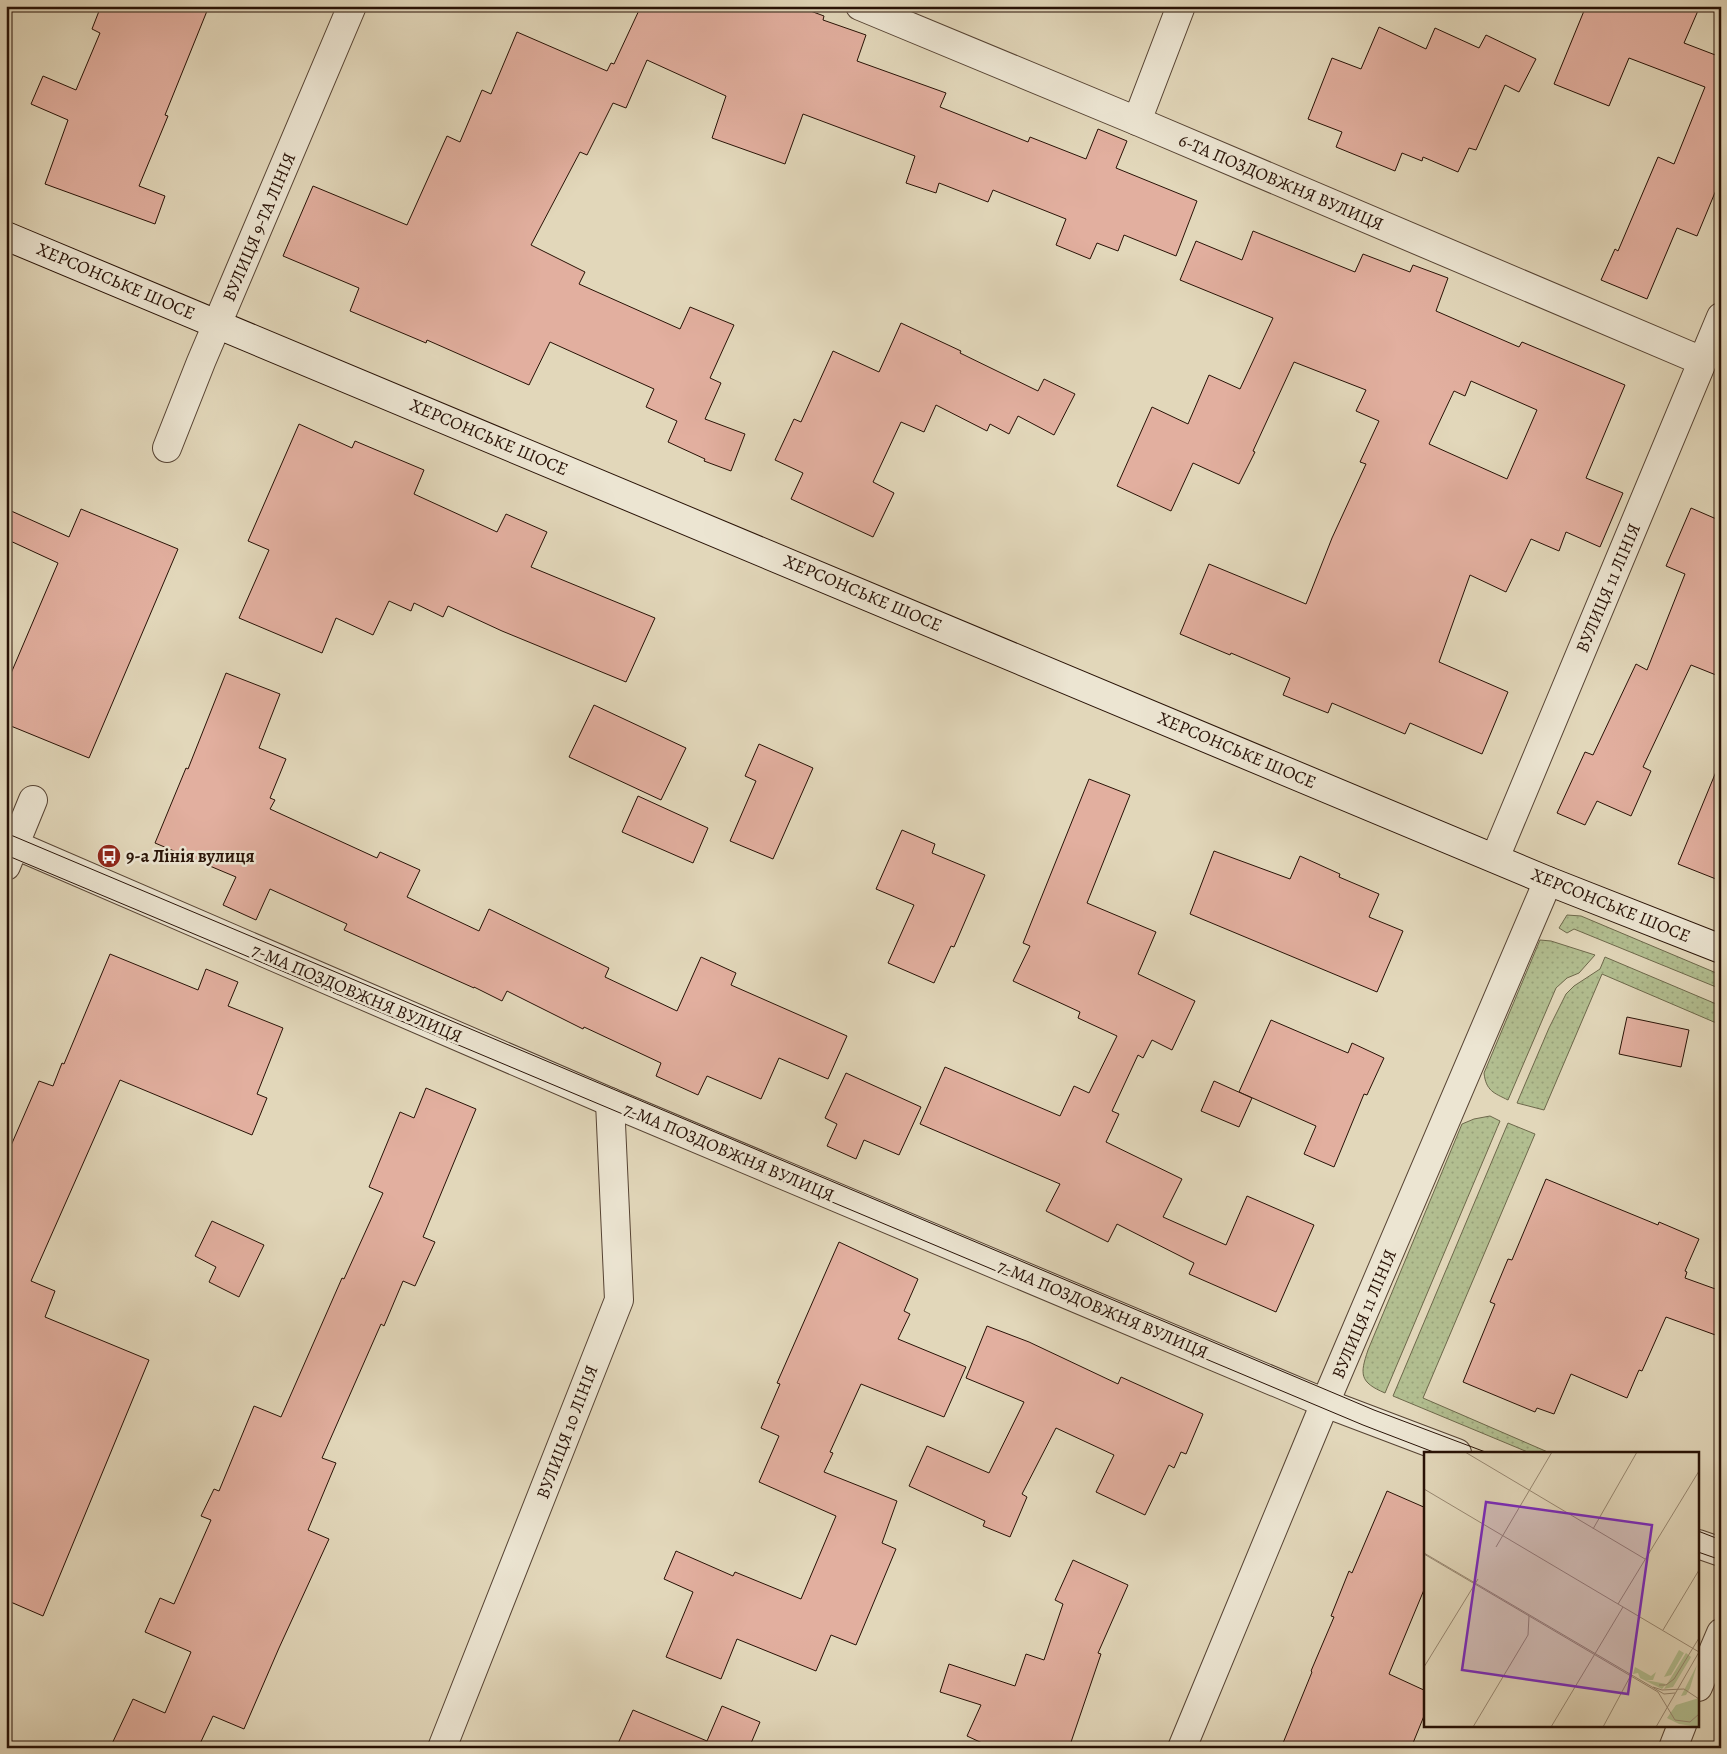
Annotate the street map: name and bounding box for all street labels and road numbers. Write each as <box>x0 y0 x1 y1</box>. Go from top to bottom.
street label: 6-ТА ПОЗДОВЖНЯ ВУЛИЦЯ <box>1175 128 1387 236</box>
street label: ВУЛИЦЯ 9-ТА ЛІНІЯ <box>217 149 301 305</box>
street label: ХЕРСОНСЬКЕ ШОСЕ <box>33 237 199 325</box>
street label: ХЕРСОНСЬКЕ ШОСЕ <box>406 393 572 481</box>
street label: ВУЛИЦЯ 11 ЛІНІЯ <box>1570 520 1646 656</box>
street label: ХЕРСОНСЬКЕ ШОСЕ <box>780 549 946 637</box>
street label: ХЕРСОНСЬКЕ ШОСЕ <box>1154 706 1320 794</box>
street label: ХЕРСОНСЬКЕ ШОСЕ <box>1528 862 1694 948</box>
street label: 7-МА ПОЗДОВЖНЯ ВУЛИЦЯ <box>248 938 466 1048</box>
street label: 7-МА ПОЗДОВЖНЯ ВУЛИЦЯ <box>620 1097 838 1207</box>
street label: ВУЛИЦЯ 11 ЛІНІЯ <box>1326 1246 1402 1382</box>
street label: 7-МА ПОЗДОВЖНЯ ВУЛИЦЯ <box>994 1254 1212 1364</box>
street label: ВУЛИЦЯ 10 ЛІНІЯ <box>530 1362 604 1502</box>

